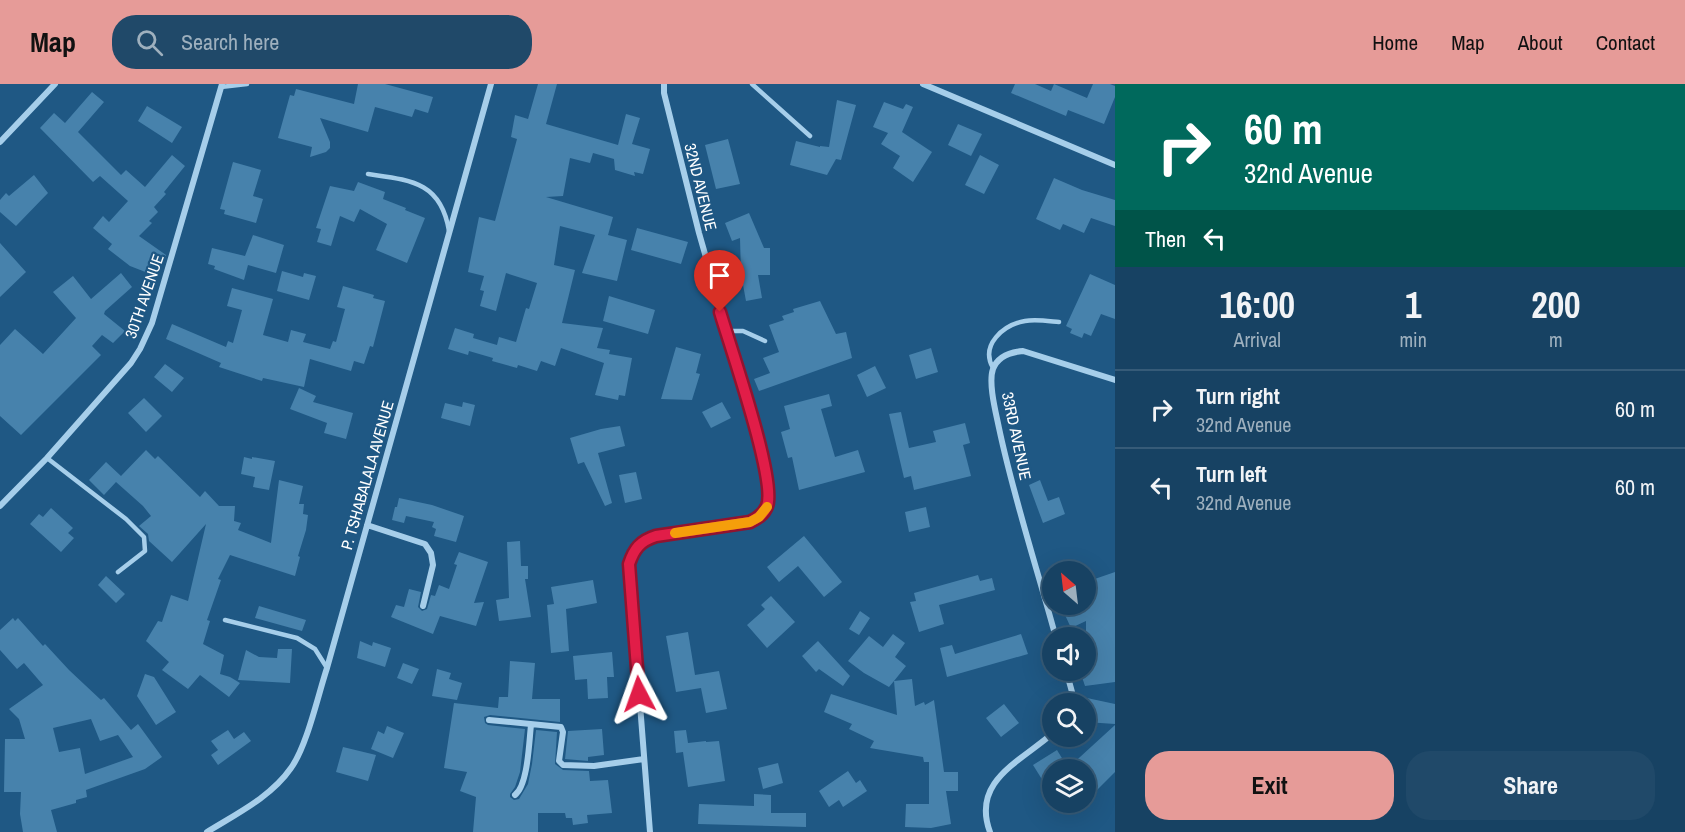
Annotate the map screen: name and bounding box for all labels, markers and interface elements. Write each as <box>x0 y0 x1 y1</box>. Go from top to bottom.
search box <box>112 15 532 69</box>
text: Map <box>30 23 76 61</box>
icon: search <box>133 26 166 59</box>
text: Search here <box>181 27 279 57</box>
text: Home <box>1372 28 1418 57</box>
text: Map <box>1451 28 1485 57</box>
text: About <box>1518 28 1563 57</box>
text: Contact <box>1596 28 1655 57</box>
text: 60 m <box>1244 101 1323 157</box>
icon: right <box>1145 108 1223 186</box>
street label: 32ND AVENUE <box>680 141 722 233</box>
text: 32nd Avenue <box>1244 155 1373 191</box>
icon: left <box>1198 222 1231 255</box>
text: Then <box>1145 224 1186 254</box>
pin <box>694 250 745 312</box>
street label: 30TH AVENUE <box>119 251 169 341</box>
icon: arrive <box>703 259 736 292</box>
text: 16:00 <box>1219 281 1295 329</box>
text: 1 <box>1405 281 1421 329</box>
text: 200 <box>1531 281 1581 329</box>
text: Arrival <box>1234 326 1281 353</box>
text: min <box>1399 326 1427 353</box>
text: m <box>1549 326 1563 353</box>
text: Turn right <box>1196 381 1280 411</box>
street label: 33RD AVENUE <box>997 390 1037 482</box>
icon: right <box>1145 393 1178 426</box>
text: 60 m <box>1615 394 1655 424</box>
street label: P. TSHABALALA AVENUE <box>335 398 399 552</box>
text: 32nd Avenue <box>1196 411 1291 438</box>
text: Turn left <box>1196 459 1267 489</box>
icon: left <box>1145 471 1178 504</box>
text: 60 m <box>1615 472 1655 502</box>
text: 32nd Avenue <box>1196 489 1291 516</box>
north arrow <box>1042 561 1096 615</box>
map controls <box>1042 561 1096 813</box>
button: sound <box>1042 627 1096 681</box>
position arrow <box>607 662 671 726</box>
button: search <box>1042 693 1096 747</box>
button: Exit <box>1145 751 1394 820</box>
button: Share <box>1406 751 1655 820</box>
button: layers <box>1042 759 1096 813</box>

